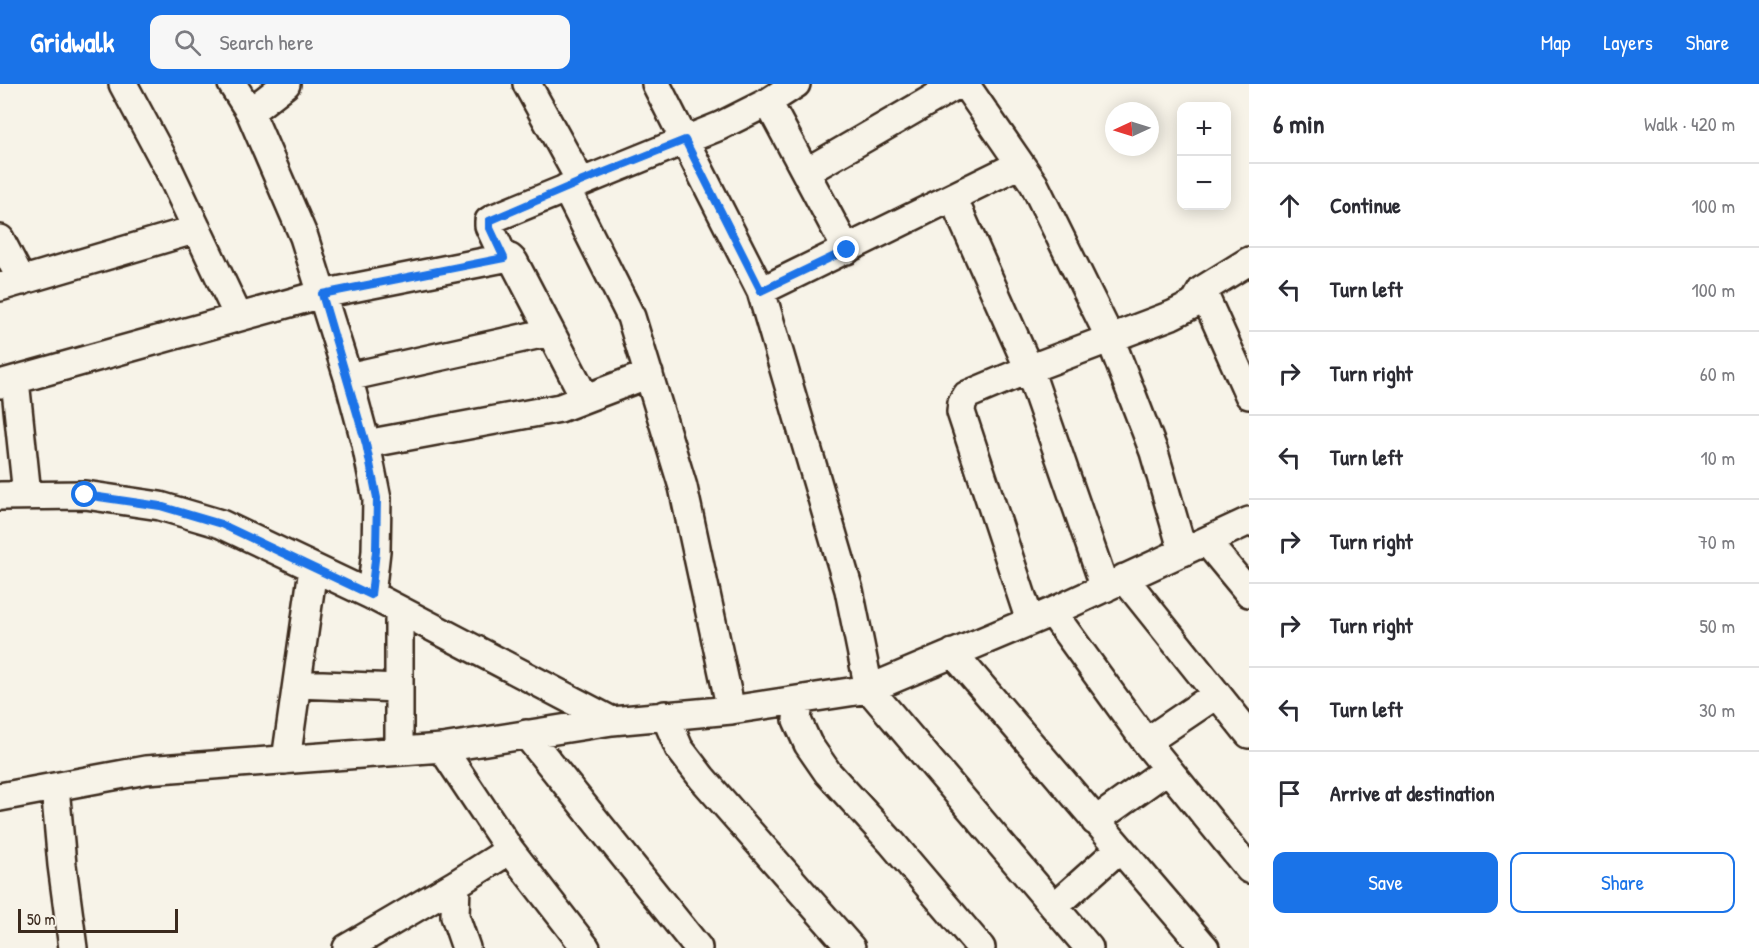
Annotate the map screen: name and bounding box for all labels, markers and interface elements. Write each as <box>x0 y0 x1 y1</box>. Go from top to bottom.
search box <box>150 15 570 69</box>
text: Gridwalk <box>30 23 114 61</box>
icon: search <box>171 26 204 59</box>
text: Search here <box>219 27 313 57</box>
text: Map <box>1541 28 1570 57</box>
text: Layers <box>1603 28 1653 57</box>
text: Share <box>1686 28 1729 57</box>
north arrow <box>1105 102 1159 156</box>
map controls <box>1177 102 1231 210</box>
button: + <box>1177 102 1231 156</box>
text: 6 min <box>1273 106 1325 141</box>
text: Walk · 420 m <box>1644 110 1735 137</box>
button: − <box>1177 156 1231 210</box>
icon: ahead <box>1273 189 1306 222</box>
text: Continue <box>1330 190 1401 220</box>
text: 100 m <box>1692 192 1735 219</box>
route end <box>833 236 859 262</box>
icon: left <box>1273 273 1306 306</box>
text: Turn left <box>1330 274 1403 304</box>
text: 100 m <box>1692 276 1735 303</box>
icon: right <box>1273 357 1306 390</box>
text: Turn right <box>1330 358 1413 388</box>
text: 60 m <box>1700 360 1735 387</box>
icon: left <box>1273 441 1306 474</box>
text: Turn left <box>1330 442 1403 472</box>
text: 10 m <box>1701 444 1735 471</box>
route start <box>71 481 97 507</box>
icon: right <box>1273 525 1306 558</box>
text: Turn right <box>1330 526 1413 556</box>
text: 70 m <box>1698 528 1735 555</box>
icon: right <box>1273 609 1306 642</box>
text: Turn right <box>1330 610 1413 640</box>
text: 50 m <box>1699 612 1735 639</box>
icon: left <box>1273 693 1306 726</box>
text: Turn left <box>1330 694 1403 724</box>
text: 30 m <box>1699 696 1735 723</box>
icon: arrive <box>1273 777 1306 810</box>
text: Arrive at destination <box>1330 778 1495 808</box>
button: Save <box>1273 852 1498 913</box>
button: Share <box>1510 852 1735 913</box>
scale bar <box>18 906 178 934</box>
text: 50 m <box>27 908 56 930</box>

